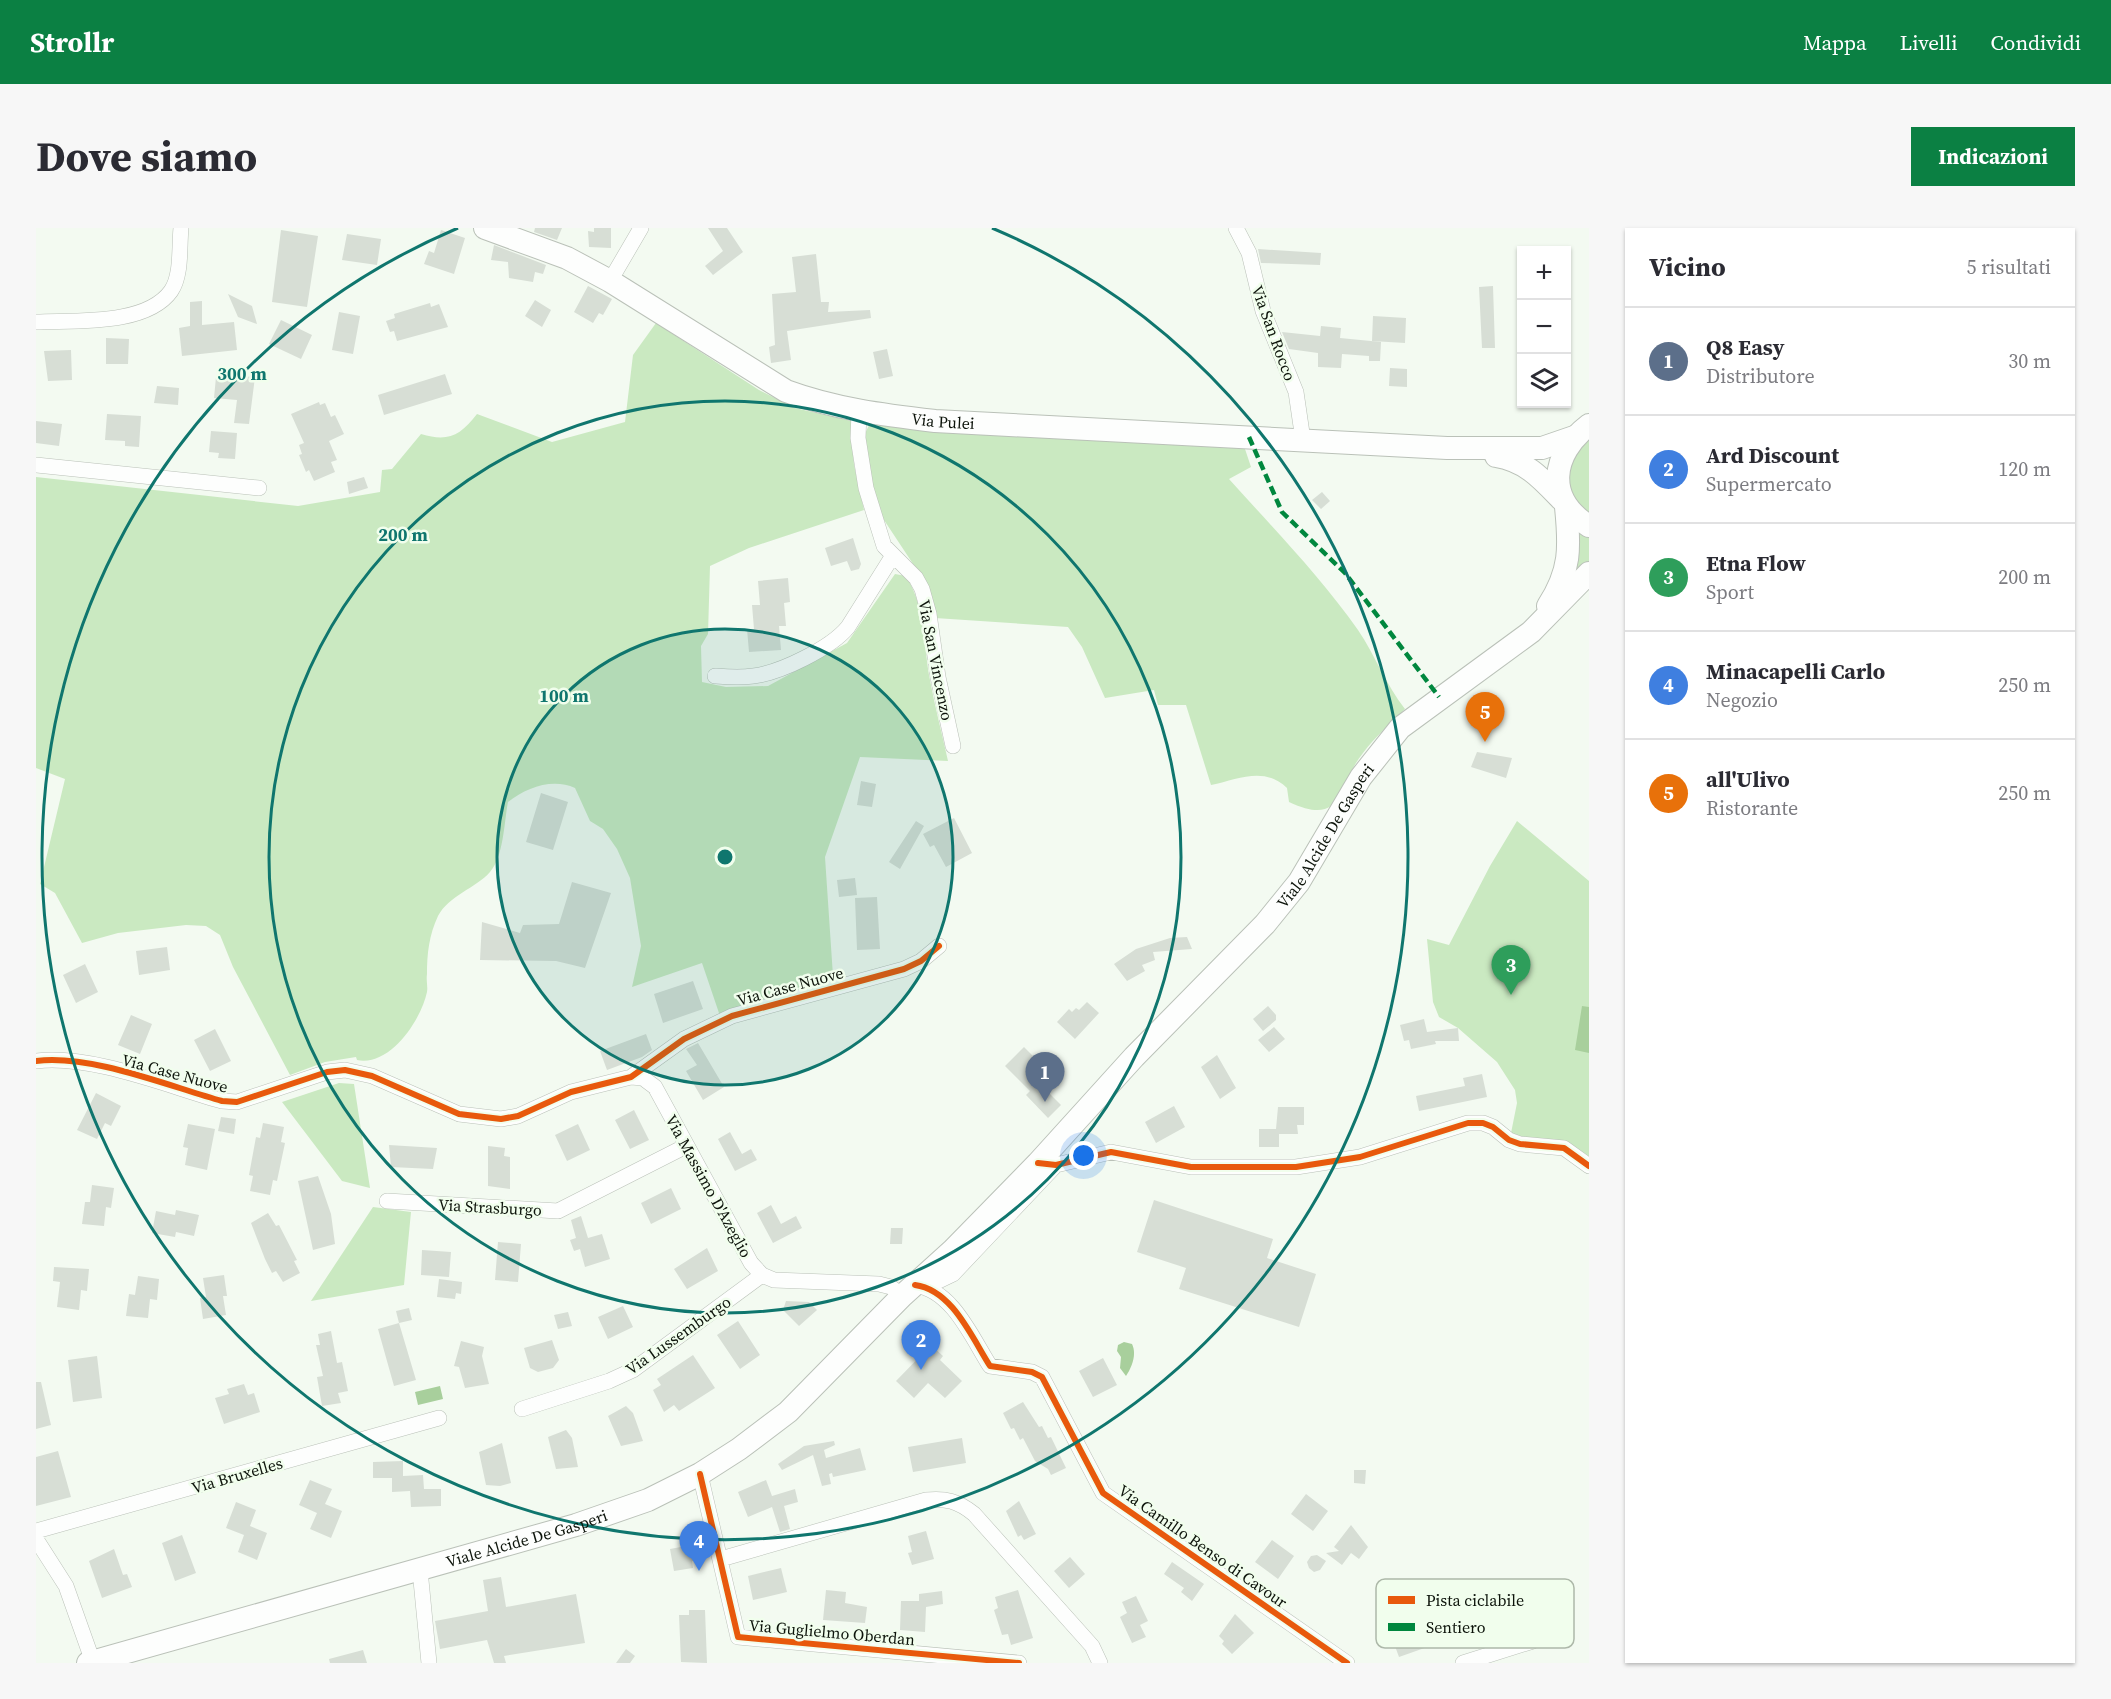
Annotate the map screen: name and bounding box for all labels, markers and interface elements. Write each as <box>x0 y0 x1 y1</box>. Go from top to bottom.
text: Strollr <box>30 23 114 61</box>
text: Mappa <box>1803 28 1867 57</box>
text: Livelli <box>1900 28 1958 57</box>
text: Condividi <box>1991 28 2081 57</box>
text: Dove siamo <box>36 127 257 185</box>
button: Indicazioni <box>1911 127 2075 186</box>
map controls <box>1517 246 1571 408</box>
button: + <box>1517 246 1571 300</box>
text: Vicino <box>1649 249 1726 285</box>
text: 5 risultati <box>1966 253 2051 281</box>
street label: Via San Rocco <box>1247 282 1302 384</box>
button: − <box>1517 300 1571 354</box>
text: Q8 Easy <box>1706 332 1784 362</box>
text: 1 <box>1663 347 1674 375</box>
text: 30 m <box>2008 347 2051 375</box>
button: layers <box>1517 354 1571 408</box>
text: 300 m <box>217 361 267 386</box>
text: Distributore <box>1706 362 1815 390</box>
street label: Via Pulei <box>910 407 976 434</box>
text: Ard Discount <box>1706 440 1839 470</box>
text: 2 <box>1663 455 1674 483</box>
text: 120 m <box>1998 455 2051 483</box>
text: Supermercato <box>1706 470 1832 498</box>
text: 200 m <box>378 522 428 547</box>
text: Etna Flow <box>1706 548 1806 578</box>
text: 3 <box>1663 563 1674 591</box>
text: 200 m <box>1998 563 2051 591</box>
text: Sport <box>1706 578 1754 606</box>
street label: Via San Vincenzo <box>914 598 959 723</box>
text: Minacapelli Carlo <box>1706 656 1885 686</box>
text: 4 <box>1663 671 1674 699</box>
text: 250 m <box>1998 671 2051 699</box>
text: 100 m <box>539 683 589 708</box>
text: Negozio <box>1706 686 1778 714</box>
pin: 5 <box>1466 692 1504 742</box>
street label: Viale Alcide De Gasperi <box>1271 758 1379 913</box>
text: all'Ulivo <box>1706 764 1790 794</box>
text: 5 <box>1663 779 1674 807</box>
text: 250 m <box>1998 779 2051 807</box>
text: Ristorante <box>1706 794 1798 822</box>
centre of rings <box>715 847 735 867</box>
pin: 3 <box>1492 946 1530 995</box>
street label: Via Case Nuove <box>734 961 846 1011</box>
street label: Via Case Nuove <box>119 1048 231 1098</box>
pin: 1 <box>1026 1052 1064 1102</box>
street label: Via Massimo D'Azeglio <box>661 1111 758 1262</box>
your location <box>1069 1141 1098 1170</box>
street label: Via Strasburgo <box>438 1193 543 1221</box>
street label: Via Lussemburgo <box>621 1290 735 1380</box>
pin: 2 <box>902 1320 940 1370</box>
street label: Via Bruxelles <box>189 1451 285 1499</box>
street label: Via Camillo Benso di Cavour <box>1114 1479 1292 1613</box>
street label: Viale Alcide De Gasperi <box>443 1504 610 1572</box>
pin: 4 <box>680 1522 718 1571</box>
legend <box>1376 1579 1574 1648</box>
text: Pista ciclabile <box>1426 1589 1524 1611</box>
street label: Via Guglielmo Oberdan <box>748 1614 916 1650</box>
text: Sentiero <box>1426 1616 1486 1638</box>

